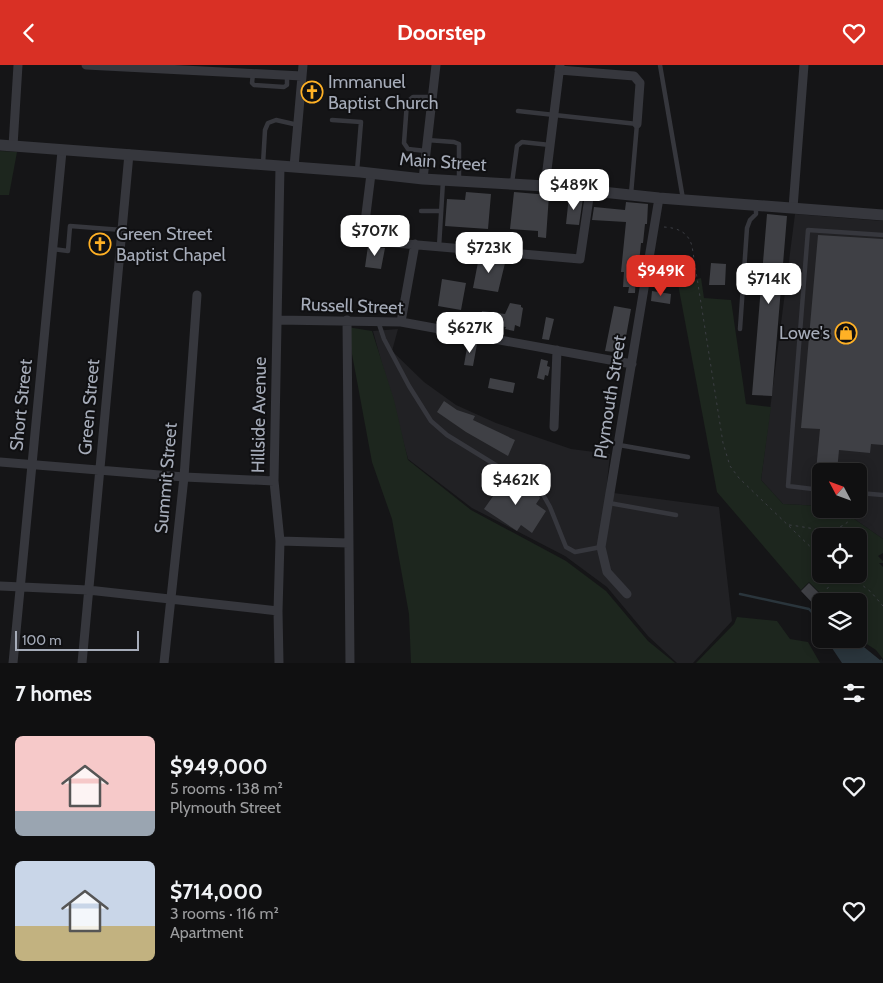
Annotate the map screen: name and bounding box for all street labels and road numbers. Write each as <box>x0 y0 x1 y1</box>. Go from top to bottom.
street label: Main Street <box>399 148 487 176</box>
street label: Russell Street <box>300 293 404 319</box>
street label: Plymouth Street <box>589 334 631 460</box>
street label: Hillside Avenue <box>247 357 271 473</box>
street label: Short Street <box>5 358 37 452</box>
street label: Green Street <box>74 358 104 456</box>
street label: Summit Street <box>150 421 182 535</box>

